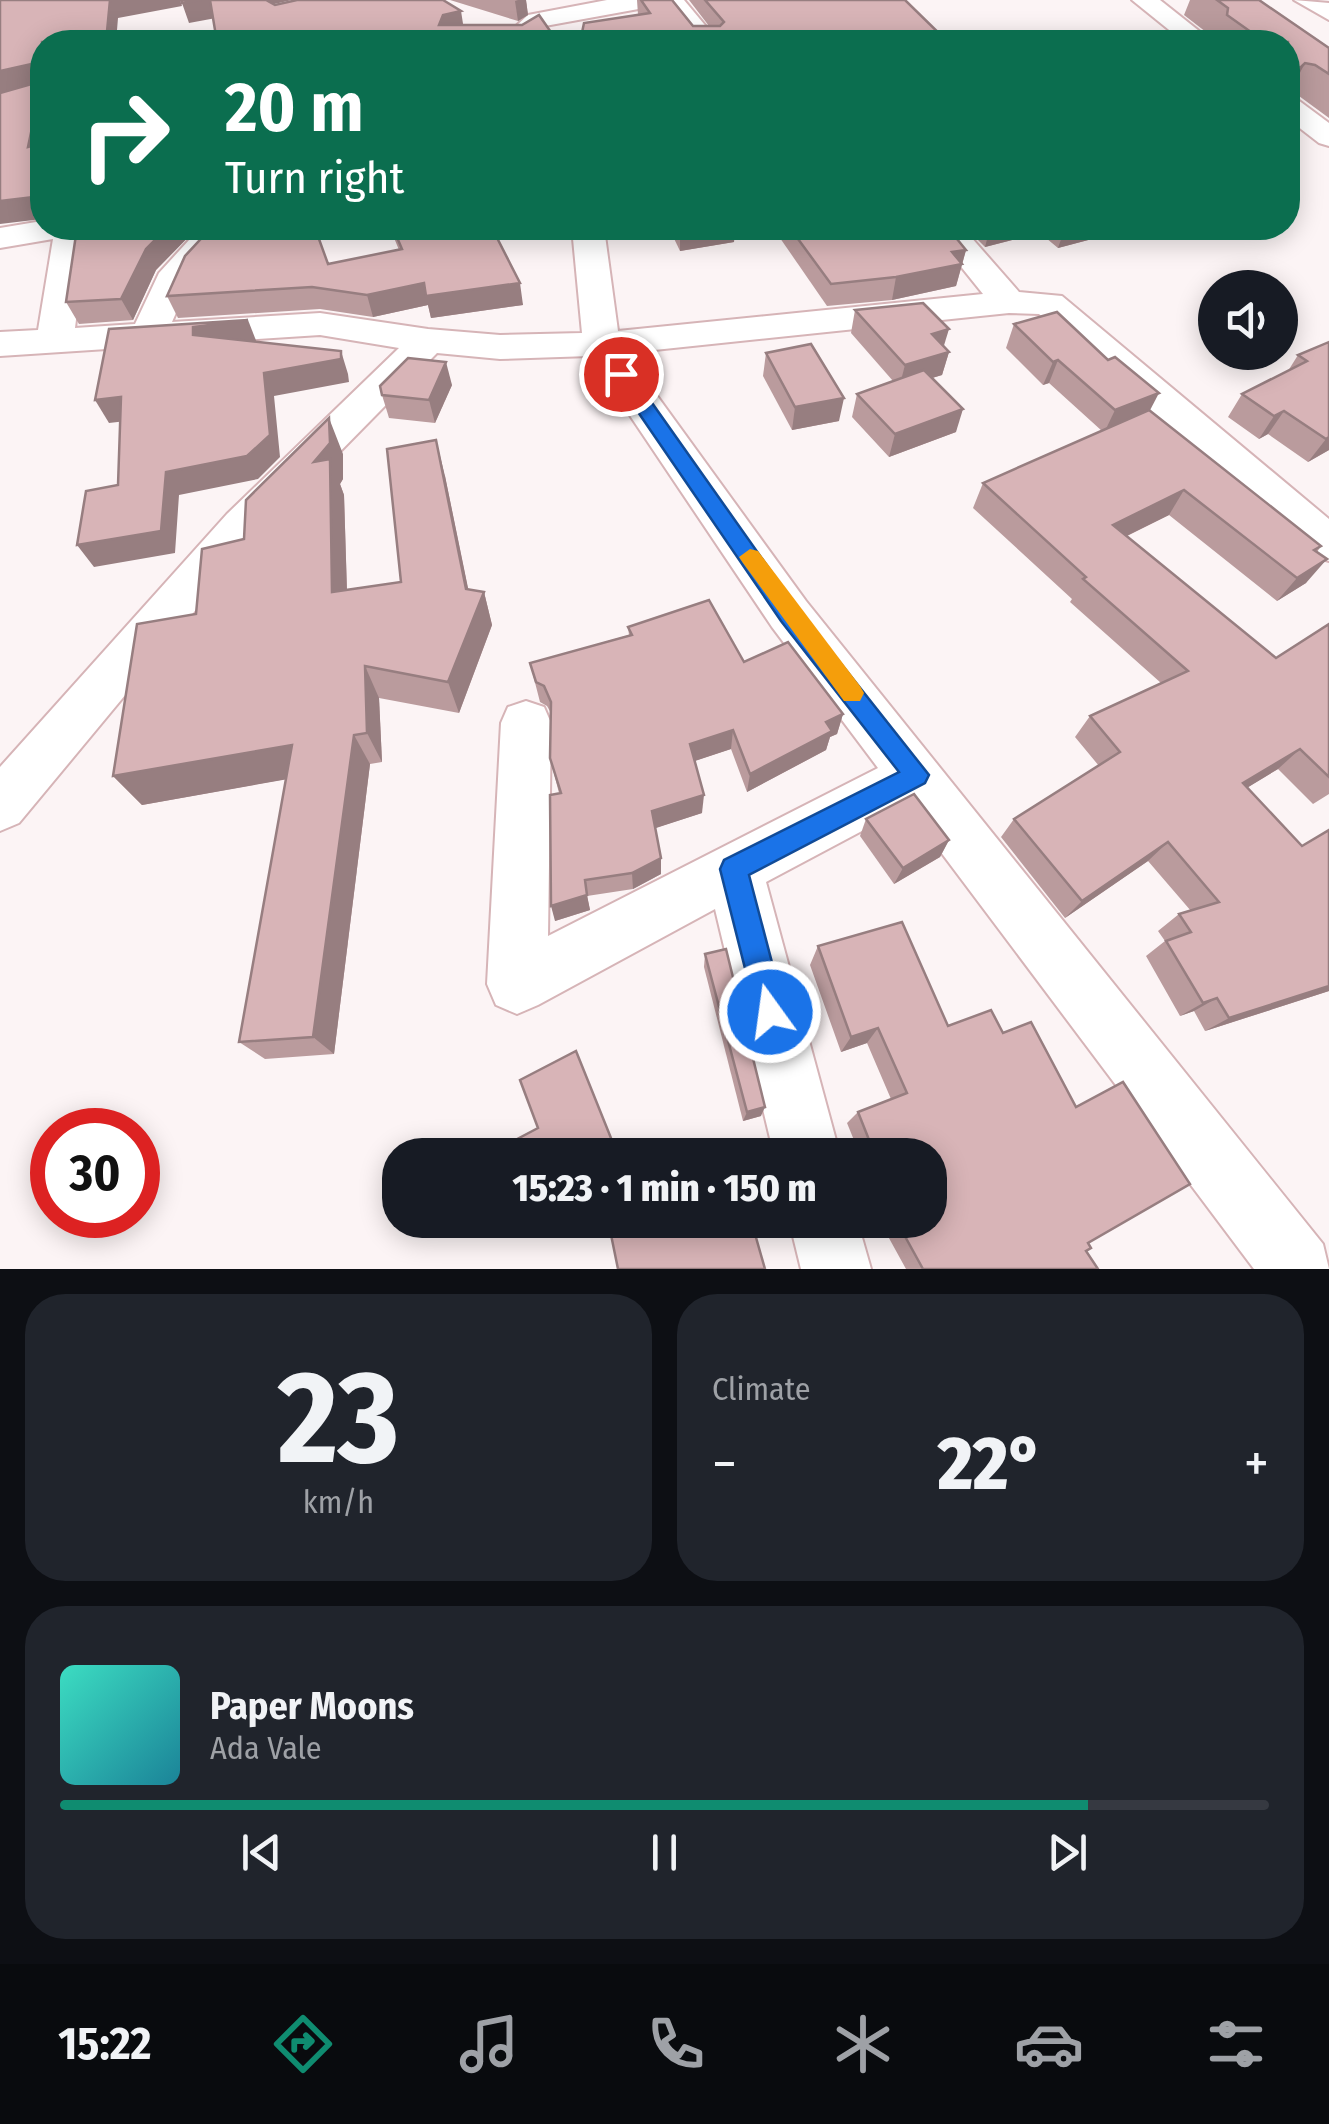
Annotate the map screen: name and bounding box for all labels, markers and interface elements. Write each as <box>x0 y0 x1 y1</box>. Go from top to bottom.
text: 20 m <box>225 66 364 150</box>
icon: right <box>60 70 190 200</box>
text: Turn right <box>225 151 404 205</box>
map controls <box>1198 270 1298 370</box>
button: sound <box>1198 270 1298 370</box>
pin <box>579 332 664 417</box>
icon: arrive <box>594 347 649 402</box>
position arrow <box>718 960 822 1064</box>
speed limit sign: 30 <box>30 1108 160 1238</box>
text: 15:23 · 1 min · 150 m <box>512 1165 817 1211</box>
text: 23 <box>278 1340 399 1496</box>
text: Climate <box>712 1370 811 1408</box>
text: 22° <box>938 1419 1043 1509</box>
text: − <box>712 1431 737 1497</box>
text: + <box>1244 1431 1269 1497</box>
text: km/h <box>303 1483 374 1521</box>
text: Paper Moons <box>210 1683 414 1729</box>
text: Ada Vale <box>210 1729 322 1767</box>
icon: previous <box>234 1825 289 1880</box>
icon: pause <box>637 1825 692 1880</box>
icon: next <box>1040 1825 1095 1880</box>
icon: directions <box>268 2009 338 2079</box>
icon: music <box>454 2009 524 2079</box>
icon: phone <box>641 2009 711 2079</box>
icon: climate <box>828 2009 898 2079</box>
icon: car <box>1014 2009 1084 2079</box>
icon: filters <box>1201 2009 1271 2079</box>
text: 15:22 <box>58 2017 151 2071</box>

